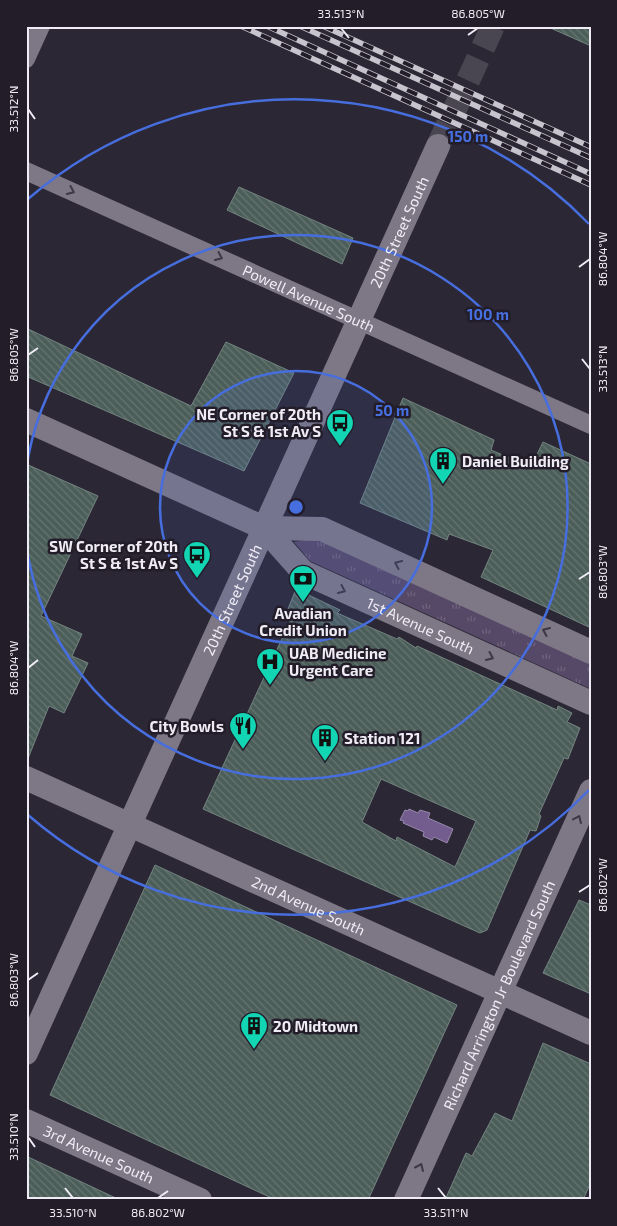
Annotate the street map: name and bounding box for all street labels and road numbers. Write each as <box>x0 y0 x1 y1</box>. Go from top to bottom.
street label: 20th Street South <box>366 173 432 290</box>
street label: Powell Avenue South <box>240 261 378 336</box>
street label: 20th Street South <box>199 541 265 658</box>
street label: 1st Avenue South <box>364 593 477 658</box>
street label: 2nd Avenue South <box>249 872 368 939</box>
street label: Richard Arrington Jr Boulevard South <box>439 877 558 1113</box>
street label: 3rd Avenue South <box>41 1121 157 1187</box>

